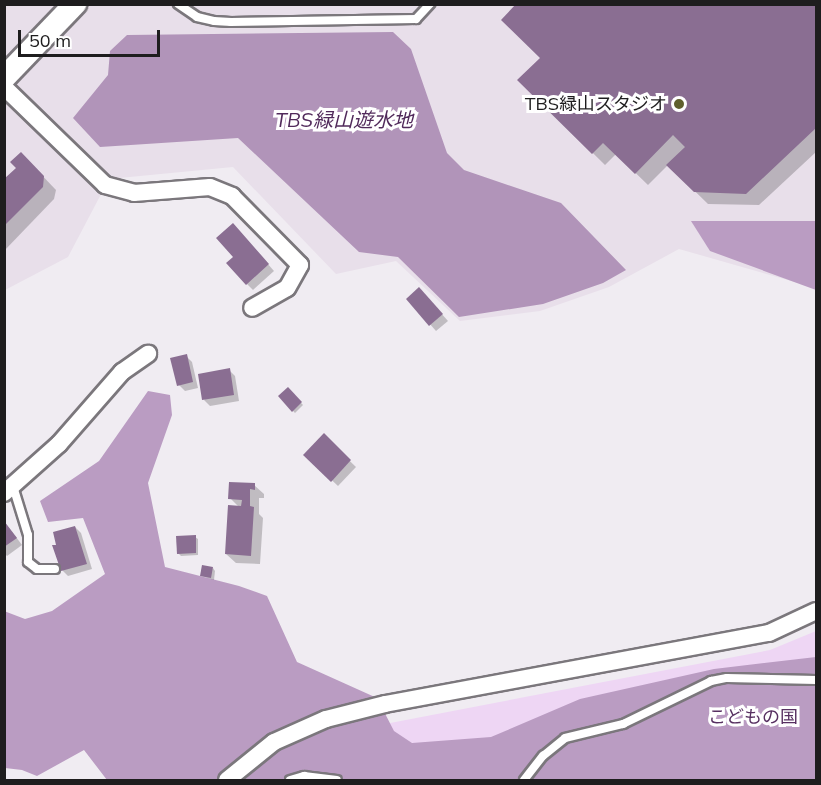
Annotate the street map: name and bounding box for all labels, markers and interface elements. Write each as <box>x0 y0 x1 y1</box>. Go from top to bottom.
scale bar <box>21 18 164 56</box>
text: 50 m <box>29 29 71 52</box>
place label: TBS緑山スタジオ <box>525 93 667 115</box>
marker: TBS緑山スタジオ <box>672 97 686 111</box>
water label: TBS緑山遊水地 <box>275 107 413 131</box>
park label: こどもの国 <box>708 706 798 728</box>

